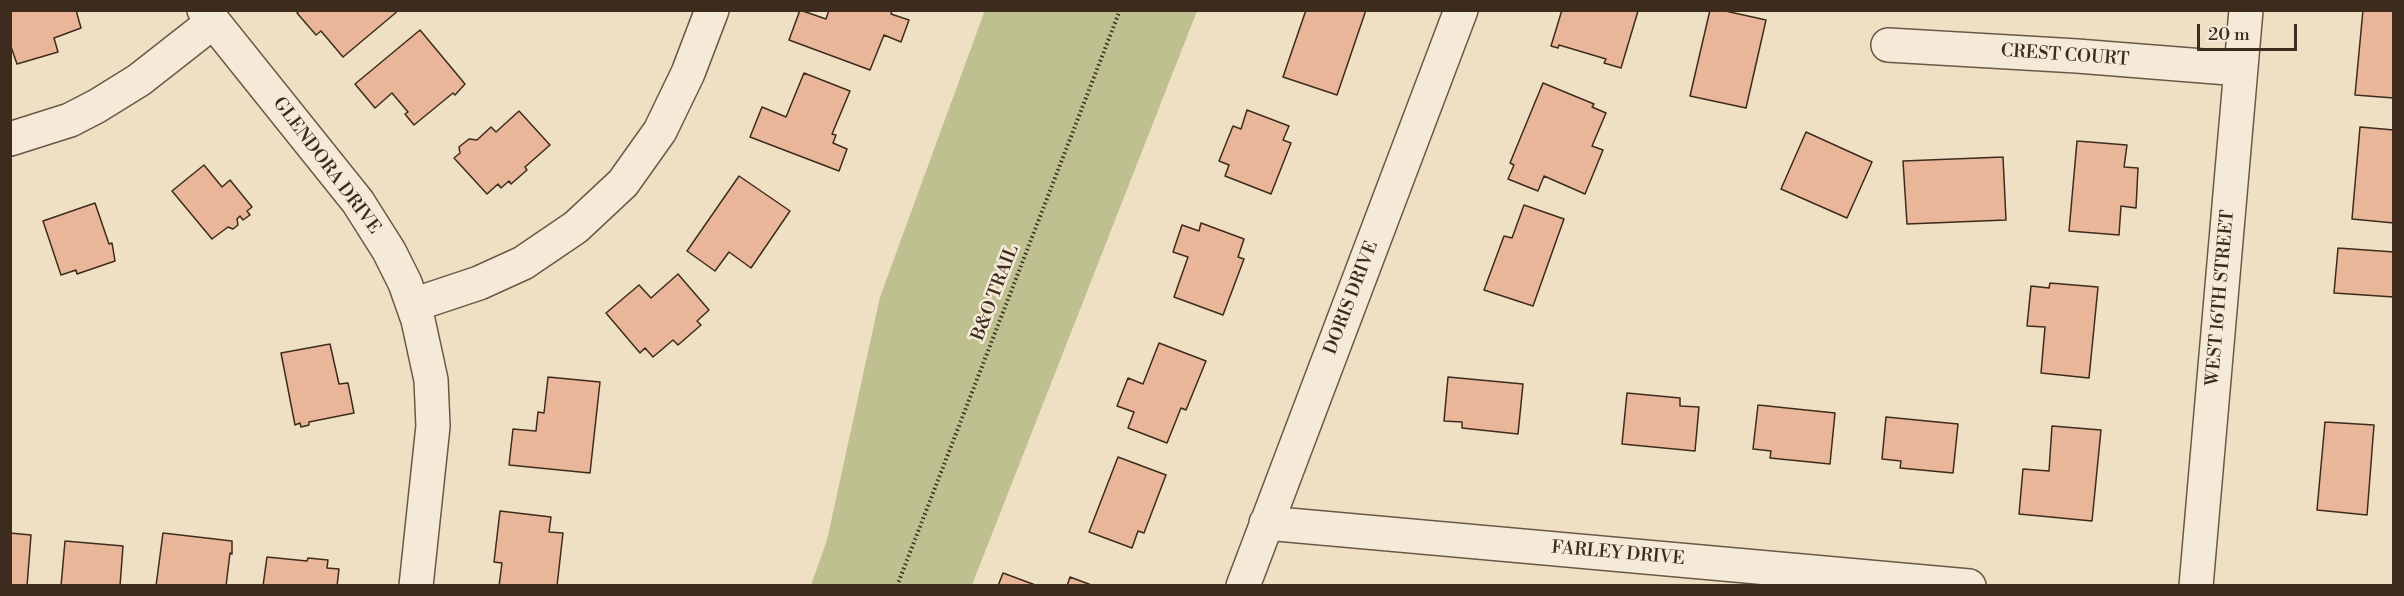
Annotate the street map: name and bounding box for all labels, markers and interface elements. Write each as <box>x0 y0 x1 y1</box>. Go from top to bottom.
scale bar <box>2200 12 2300 50</box>
text: 20 m <box>2208 23 2250 46</box>
street label: CREST COURT <box>2000 41 2130 71</box>
street label: GLENDORA DRIVE <box>267 93 385 239</box>
street label: WEST 16TH STREET <box>2203 209 2239 387</box>
street label: DORIS DRIVE <box>1320 238 1384 358</box>
street label: B&O TRAIL <box>968 242 1024 344</box>
street label: FARLEY DRIVE <box>1551 537 1685 571</box>

